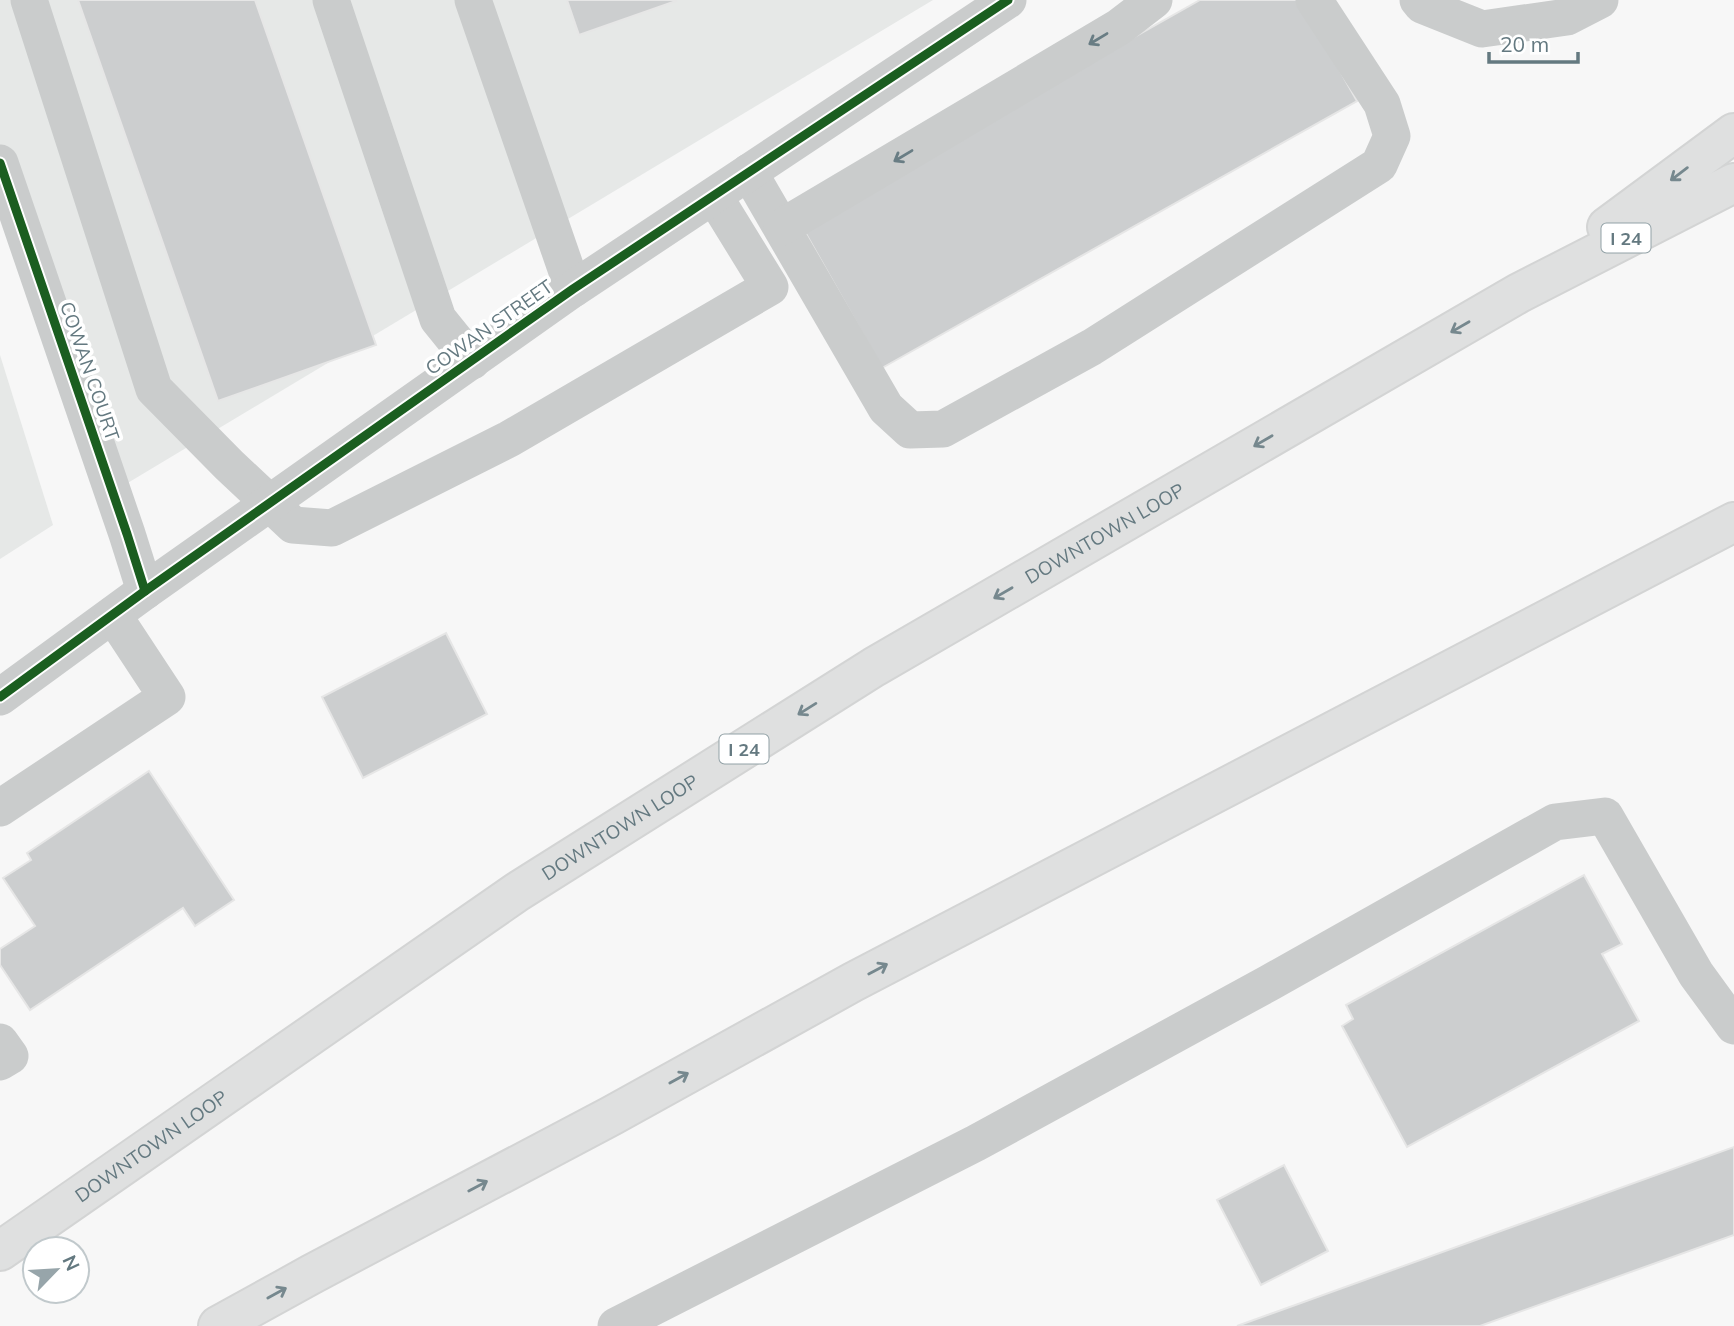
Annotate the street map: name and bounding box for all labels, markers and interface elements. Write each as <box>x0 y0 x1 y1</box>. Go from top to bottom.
scale bar <box>1489 21 1578 65</box>
text: 20 m <box>1500 31 1549 57</box>
one-way arrow <box>1089 33 1109 47</box>
one-way arrow <box>894 150 914 164</box>
one-way arrow <box>1670 167 1689 181</box>
road number: I 24 <box>1602 224 1650 252</box>
street label: COWAN STREET <box>421 274 558 380</box>
street label: COWAN COURT <box>55 298 125 444</box>
one-way arrow <box>1450 320 1470 334</box>
one-way arrow <box>1253 434 1273 448</box>
street label: DOWNTOWN LOOP <box>1020 478 1189 589</box>
one-way arrow <box>993 586 1013 600</box>
one-way arrow <box>798 703 818 717</box>
road number: I 24 <box>720 734 768 764</box>
street label: DOWNTOWN LOOP <box>537 769 703 885</box>
one-way arrow <box>867 962 888 975</box>
one-way arrow <box>668 1071 688 1085</box>
street label: DOWNTOWN LOOP <box>70 1085 232 1207</box>
one-way arrow <box>467 1179 488 1192</box>
north arrow <box>21 1235 91 1305</box>
text: N <box>57 1251 85 1274</box>
one-way arrow <box>267 1286 287 1300</box>

